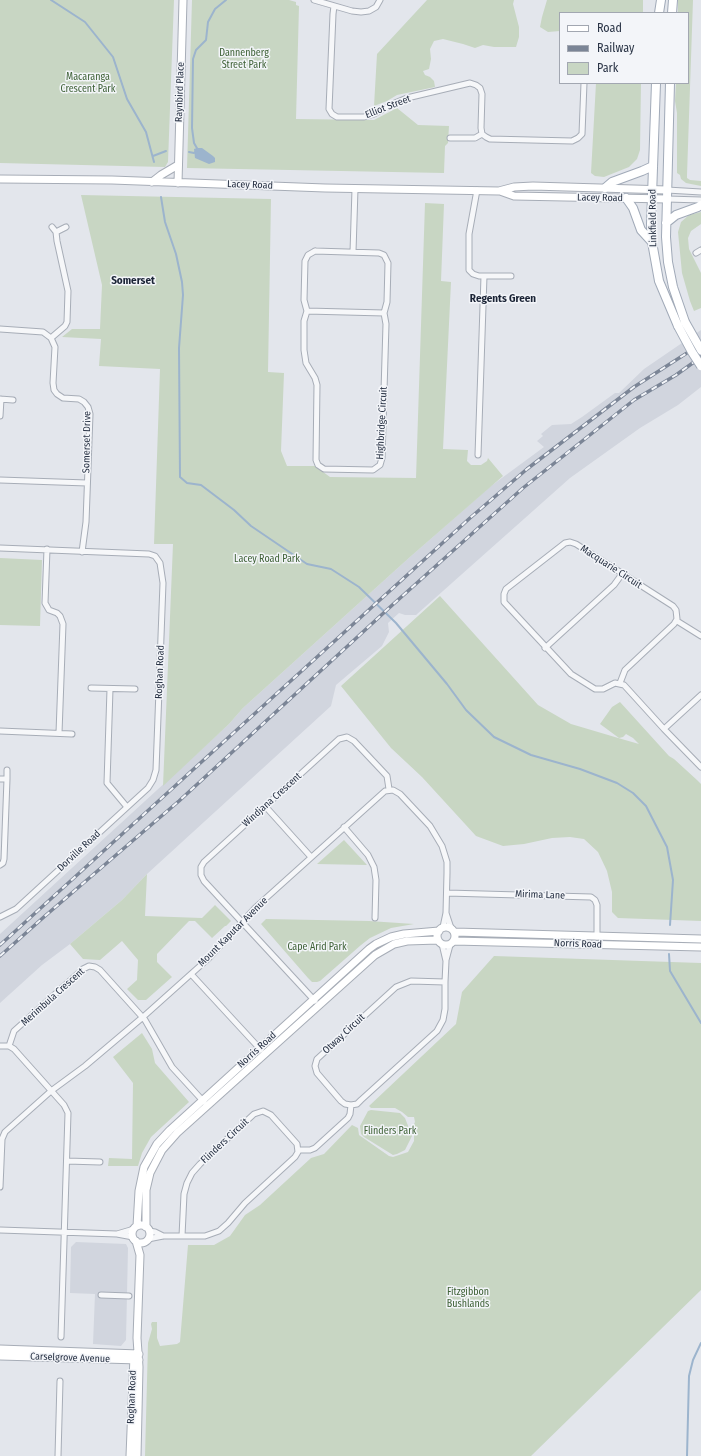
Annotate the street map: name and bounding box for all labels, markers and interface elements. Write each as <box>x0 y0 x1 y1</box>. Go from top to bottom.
legend <box>559 12 689 84</box>
text: Road <box>597 21 622 35</box>
text: Railway <box>597 41 634 55</box>
park label: Dannenberg Street Park <box>219 47 269 70</box>
text: Park <box>597 61 618 75</box>
street label: Raynbird Place <box>173 62 187 122</box>
park label: Macaranga Crescent Park <box>60 71 116 94</box>
street label: Elliot Street <box>363 93 413 121</box>
street label: Lacey Road <box>227 178 273 192</box>
street label: Linkfield Road <box>646 189 660 247</box>
street label: Lacey Road <box>577 192 623 204</box>
district label: Somerset <box>111 274 155 288</box>
district label: Regents Green <box>470 292 536 306</box>
street label: Highbridge Circuit <box>374 386 390 460</box>
street label: Somerset Drive <box>80 411 94 473</box>
street label: Macquarie Circuit <box>578 543 644 591</box>
park label: Lacey Road Park <box>234 553 300 565</box>
street label: Roghan Road <box>153 645 167 699</box>
street label: Windjana Crescent <box>240 770 304 830</box>
street label: Dorville Road <box>55 828 103 874</box>
street label: Mirima Lane <box>515 888 565 902</box>
street label: Mount Kaputar Avenue <box>196 895 270 969</box>
street label: Norris Road <box>554 937 602 951</box>
park label: Cape Arid Park <box>287 941 347 953</box>
street label: Merimbula Crescent <box>19 965 87 1029</box>
street label: Otway Circuit <box>320 1011 368 1057</box>
street label: Norris Road <box>235 1029 279 1071</box>
street label: Flinders Circuit <box>199 1116 251 1166</box>
park label: Flinders Park <box>364 1125 416 1137</box>
park label: Fitzgibbon Bushlands <box>447 1286 489 1310</box>
street label: Carselgrove Avenue <box>30 1351 110 1365</box>
street label: Roghan Road <box>125 1370 139 1424</box>

